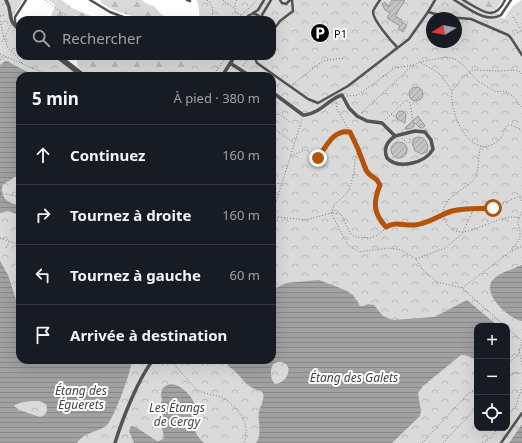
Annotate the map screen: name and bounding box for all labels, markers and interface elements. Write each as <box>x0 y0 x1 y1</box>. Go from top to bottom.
north arrow <box>426 12 462 48</box>
search box <box>16 16 276 60</box>
parking icon: P1 <box>309 22 331 44</box>
place label: P1 <box>334 26 347 41</box>
icon: search <box>30 27 52 49</box>
text: Rechercher <box>62 28 142 48</box>
text: 5 min <box>32 87 79 110</box>
text: À pied · 380 m <box>174 89 260 107</box>
icon: ahead <box>32 144 54 166</box>
text: Continuez <box>70 145 145 165</box>
text: 160 m <box>222 146 260 164</box>
route end <box>309 149 327 167</box>
route start <box>484 199 502 217</box>
icon: right <box>32 204 54 226</box>
text: Tournez à droite <box>70 205 191 225</box>
text: 160 m <box>222 206 260 224</box>
icon: left <box>32 264 54 286</box>
text: Tournez à gauche <box>70 265 201 285</box>
text: 60 m <box>230 266 260 284</box>
map controls <box>474 323 510 431</box>
button: + <box>474 323 510 359</box>
icon: arrive <box>32 324 54 346</box>
text: Arrivée à destination <box>70 325 227 345</box>
button: − <box>474 359 510 395</box>
water label: Étang des Galets <box>310 369 398 386</box>
water label: Étang des Éguerets <box>55 382 107 413</box>
button: locate <box>474 395 510 431</box>
water label: Les Étangs de Cergy <box>149 399 205 430</box>

